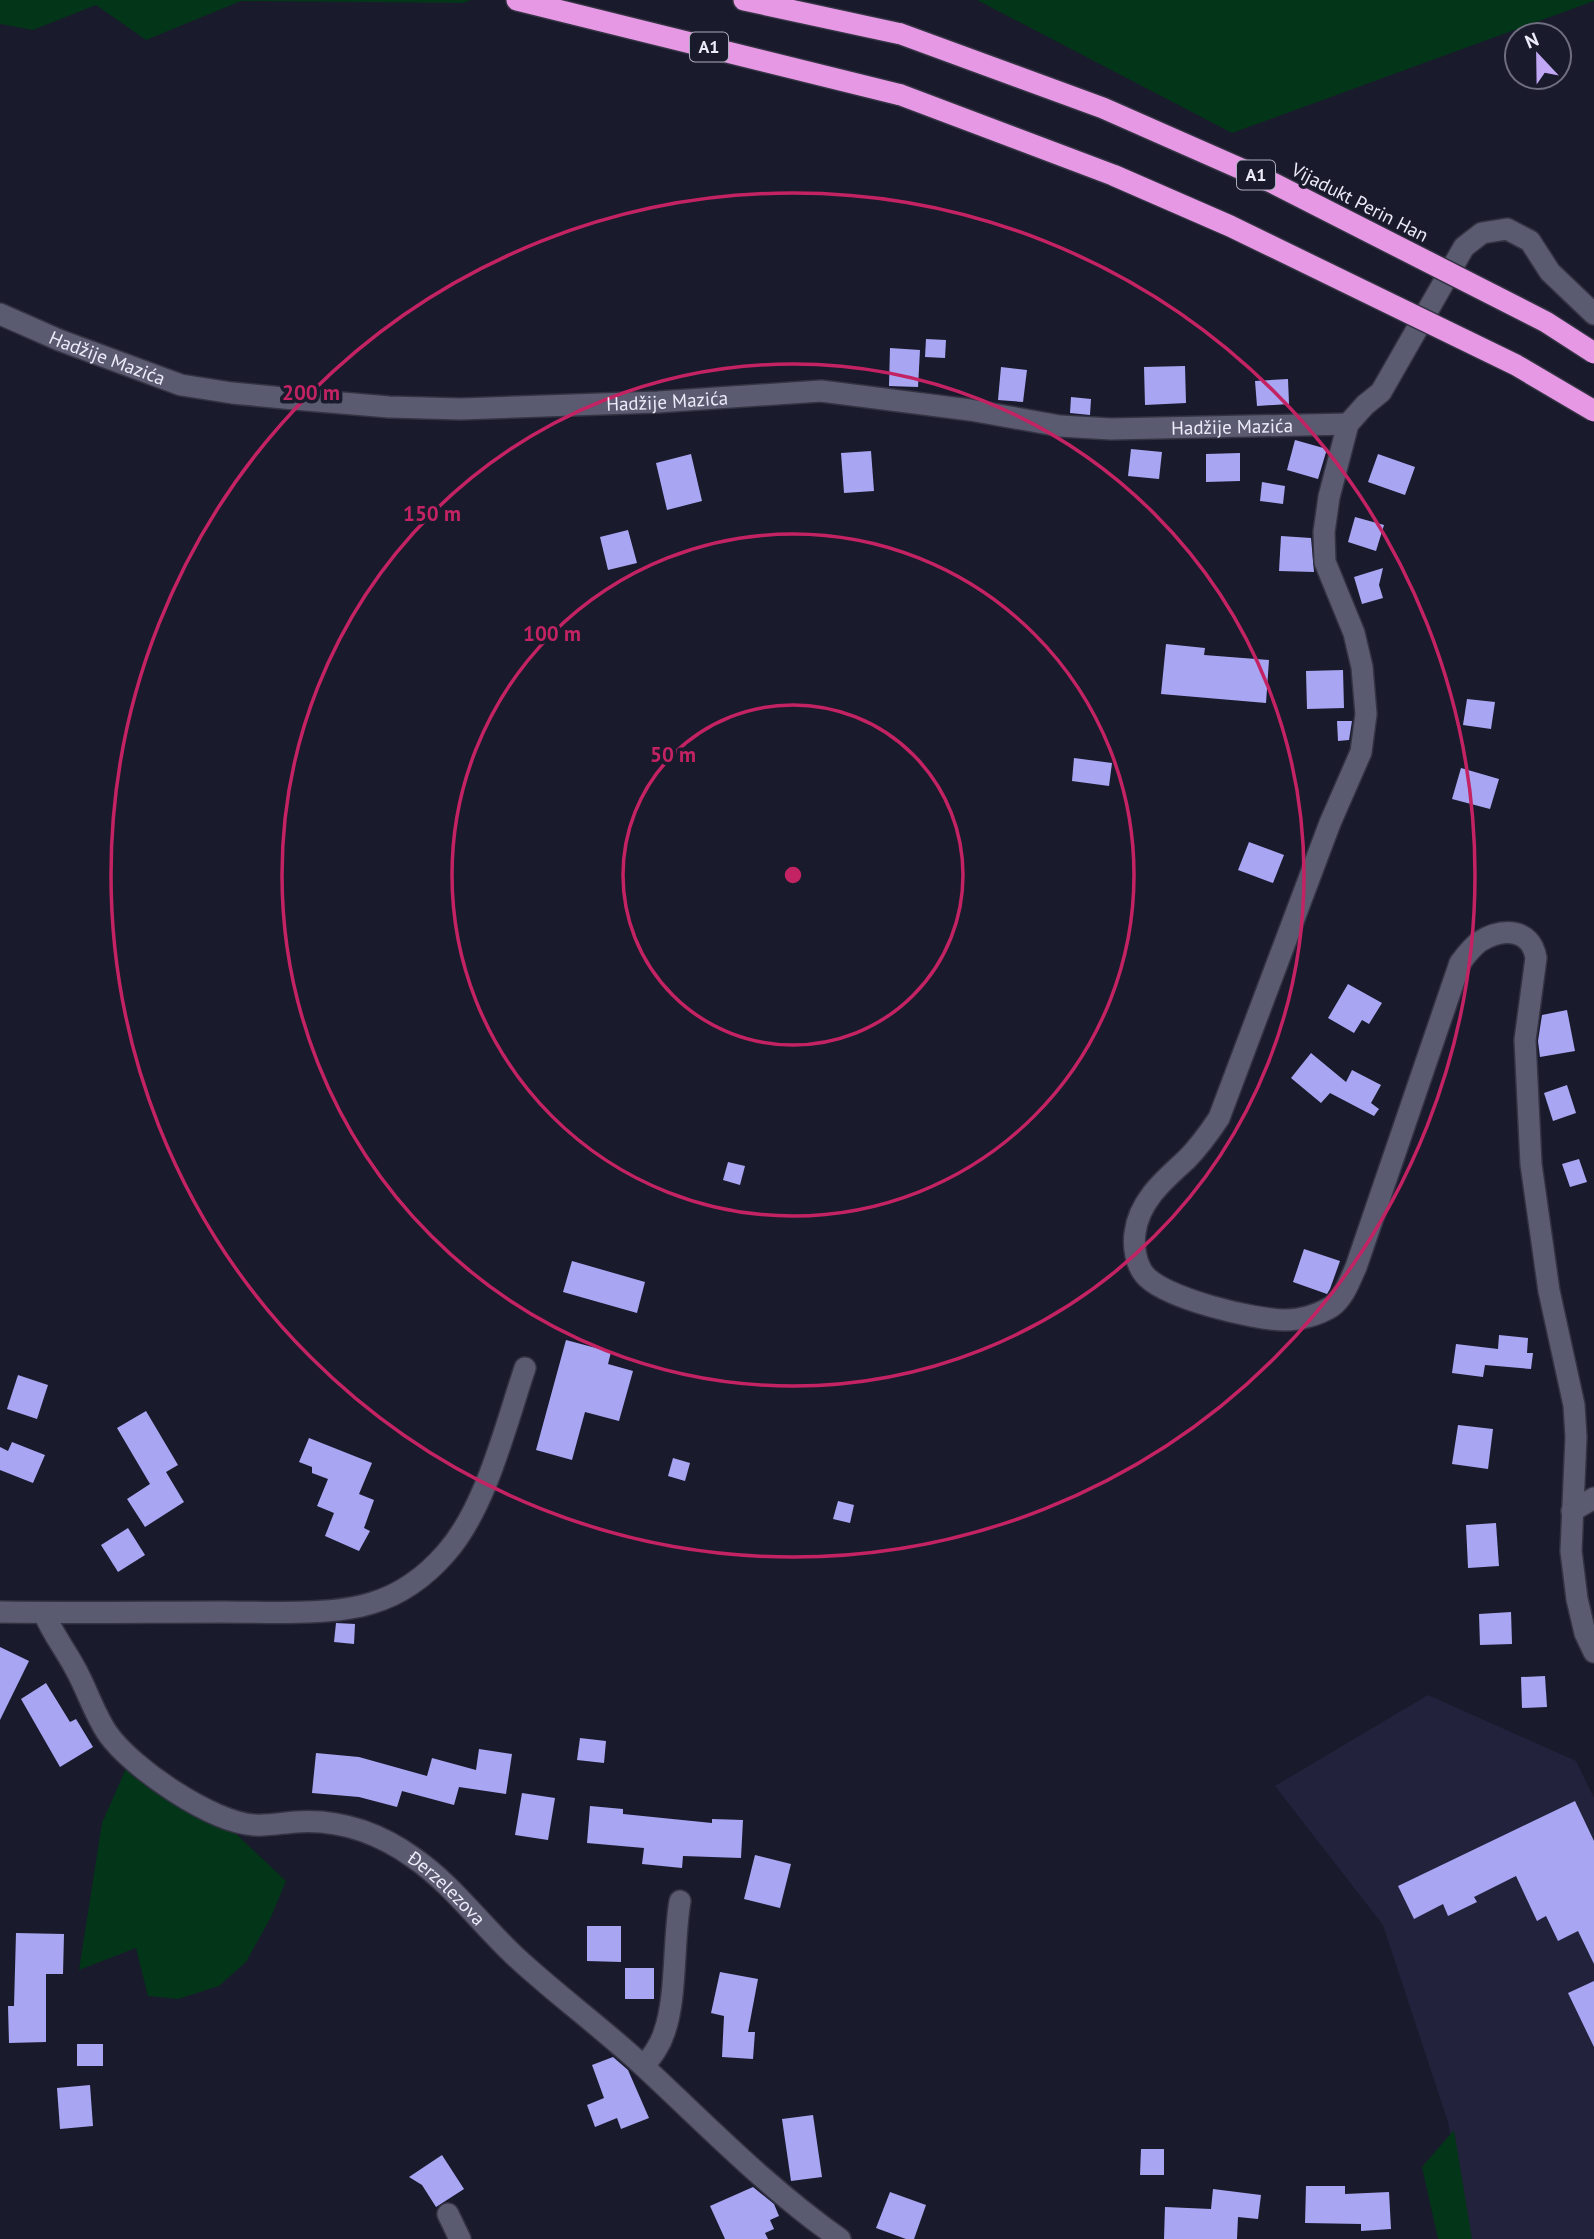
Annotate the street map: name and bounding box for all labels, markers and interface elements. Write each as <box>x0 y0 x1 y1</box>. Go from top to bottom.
north arrow <box>1503 21 1573 91</box>
text: N <box>1521 27 1542 54</box>
road number: A1 <box>690 32 728 62</box>
street label: Vijadukt Perin Han <box>1287 157 1433 247</box>
road number: A1 <box>1237 160 1275 190</box>
street label: Hadžije Mazića <box>46 325 169 390</box>
text: 200 m <box>282 379 340 406</box>
street label: Hadžije Mazića <box>606 385 729 416</box>
street label: Hadžije Mazića <box>1171 413 1293 440</box>
text: 150 m <box>403 500 461 527</box>
text: 100 m <box>523 620 581 647</box>
text: 50 m <box>650 741 696 768</box>
centre of rings <box>781 863 805 887</box>
street label: Đerzelezova <box>403 1845 491 1930</box>

